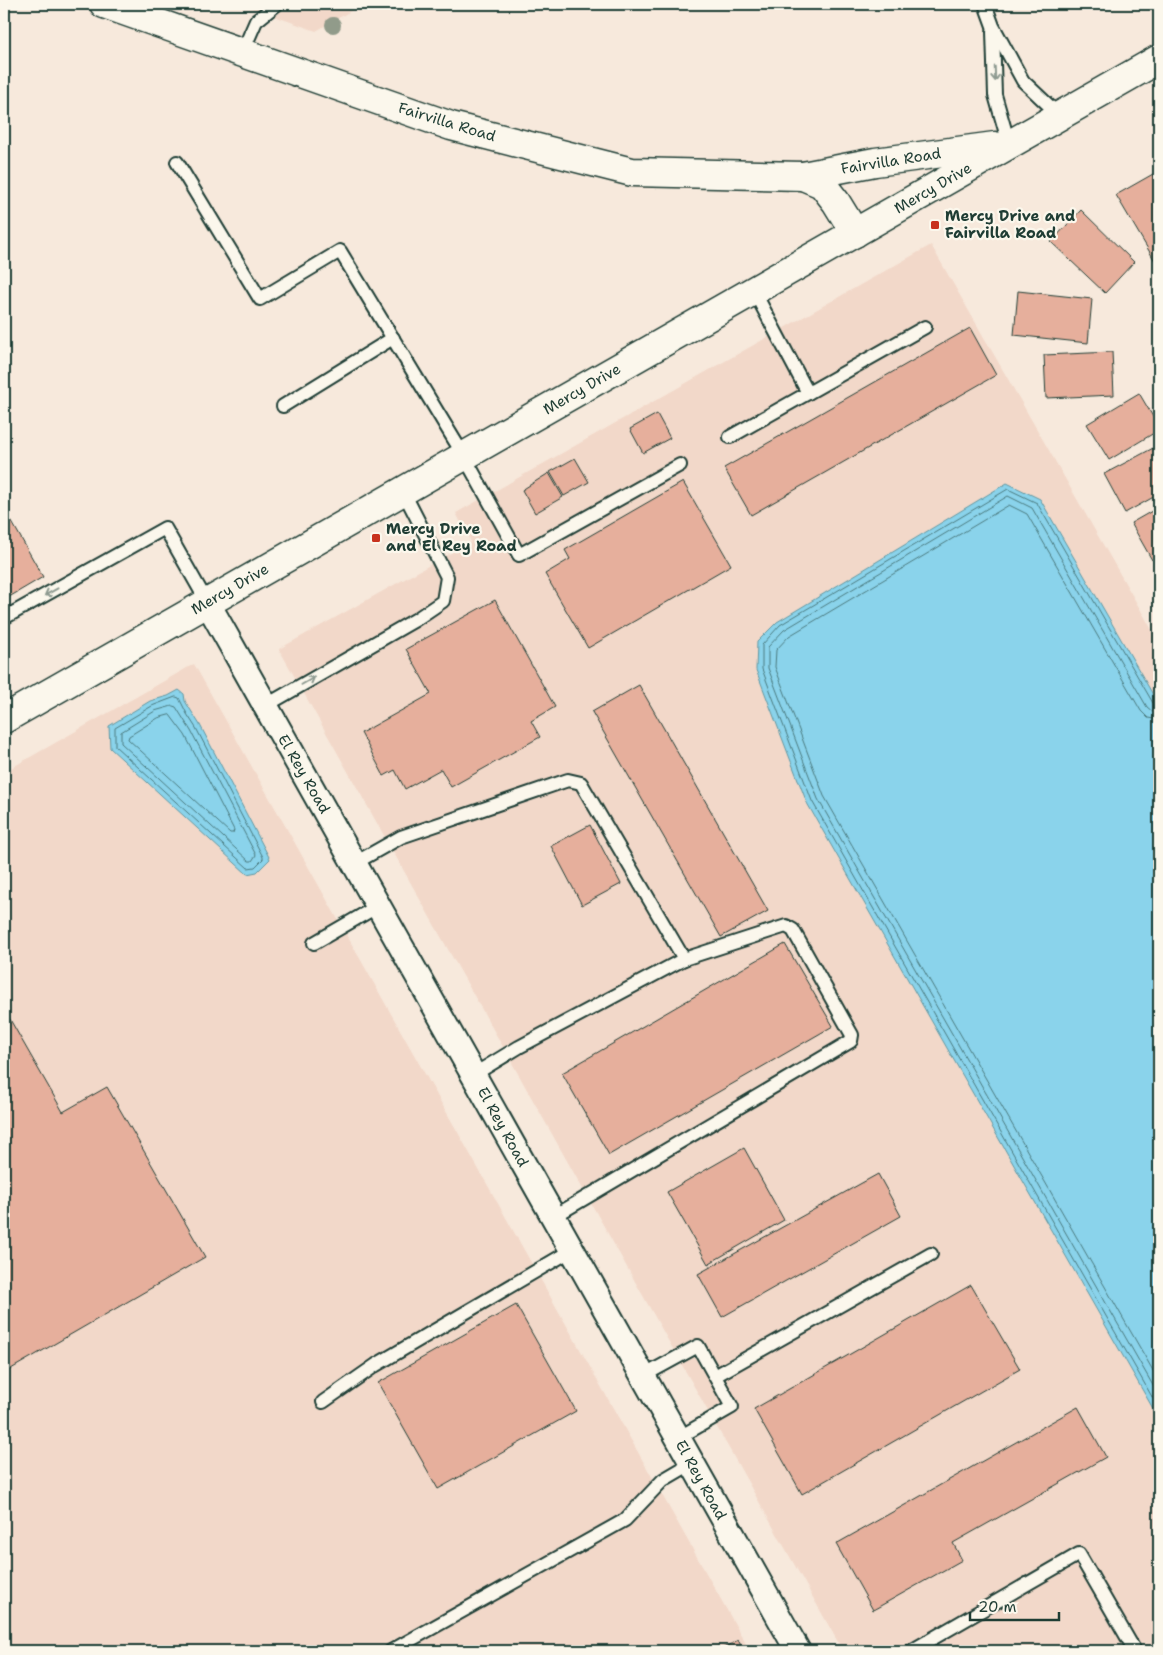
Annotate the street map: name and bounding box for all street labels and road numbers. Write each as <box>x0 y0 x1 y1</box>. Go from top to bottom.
street label: Fairvilla Road <box>396 98 499 146</box>
street label: Fairvilla Road <box>840 143 943 179</box>
street label: Mercy Drive <box>891 158 975 218</box>
street label: Mercy Drive <box>540 359 624 419</box>
street label: Mercy Drive <box>188 559 272 619</box>
street label: El Rey Road <box>273 731 335 818</box>
street label: El Rey Road <box>473 1083 533 1171</box>
street label: El Rey Road <box>671 1436 731 1524</box>

